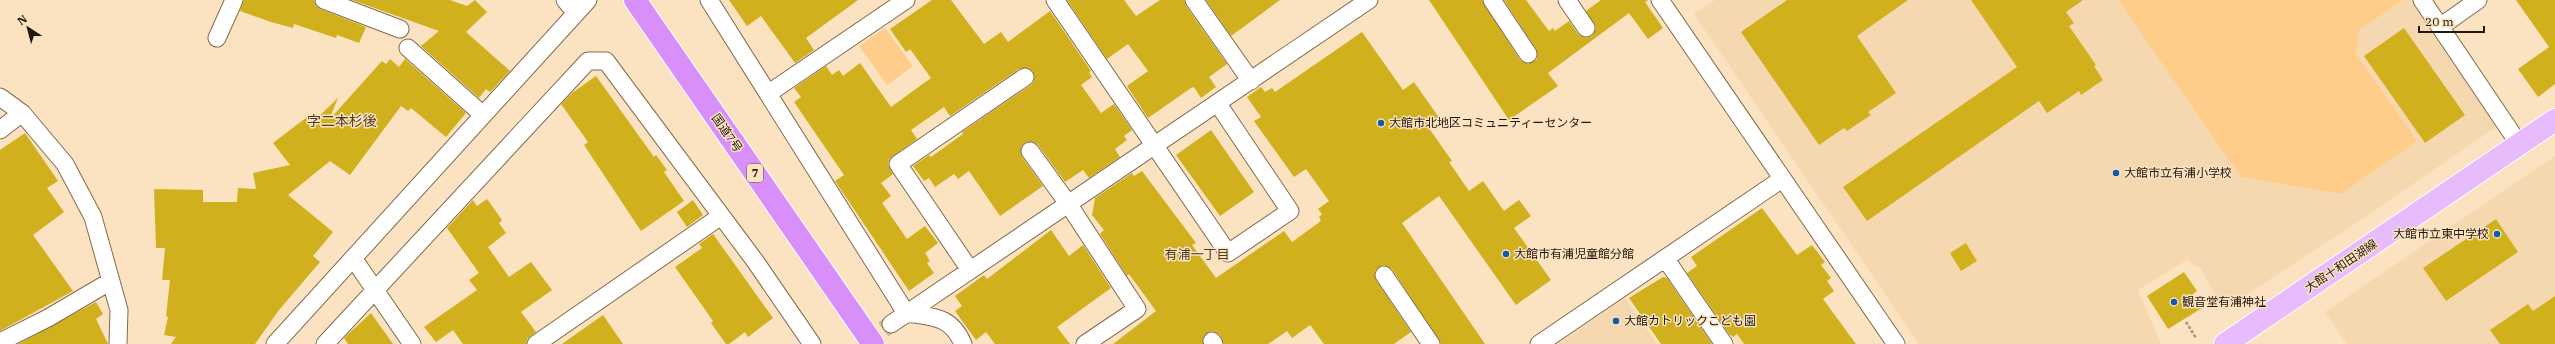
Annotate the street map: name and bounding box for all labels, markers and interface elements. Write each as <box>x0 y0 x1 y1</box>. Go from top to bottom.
north arrow <box>8 8 48 48</box>
scale bar <box>2419 8 2484 34</box>
text: N <box>14 12 30 28</box>
text: 20 m <box>2425 14 2454 29</box>
street label: 国道7号 <box>709 111 746 155</box>
district label: 字二本杉後 <box>307 112 377 130</box>
place label: 大館市北地区コミュニティーセンター <box>1389 115 1592 130</box>
marker: 大館市北地区コミュニティーセンター <box>1376 118 1386 128</box>
road number: 7 <box>747 164 763 182</box>
place label: 大館市立有浦小学校 <box>2124 165 2232 180</box>
marker: 大館市立有浦小学校 <box>2111 168 2121 178</box>
place label: 大館市立東中学校 <box>2393 226 2489 241</box>
marker: 大館市立東中学校 <box>2492 229 2502 239</box>
street label: 大館十和田湖線 <box>2302 236 2380 295</box>
district label: 有浦一丁目 <box>1164 246 1230 263</box>
place label: 大館市有浦児童館分館 <box>1514 246 1634 261</box>
marker: 大館市有浦児童館分館 <box>1501 249 1511 259</box>
place label: 観音堂有浦神社 <box>2182 294 2266 309</box>
marker: 観音堂有浦神社 <box>2169 297 2179 307</box>
place label: 大館カトリックこども園 <box>1624 313 1756 328</box>
marker: 大館カトリックこども園 <box>1611 316 1621 326</box>

